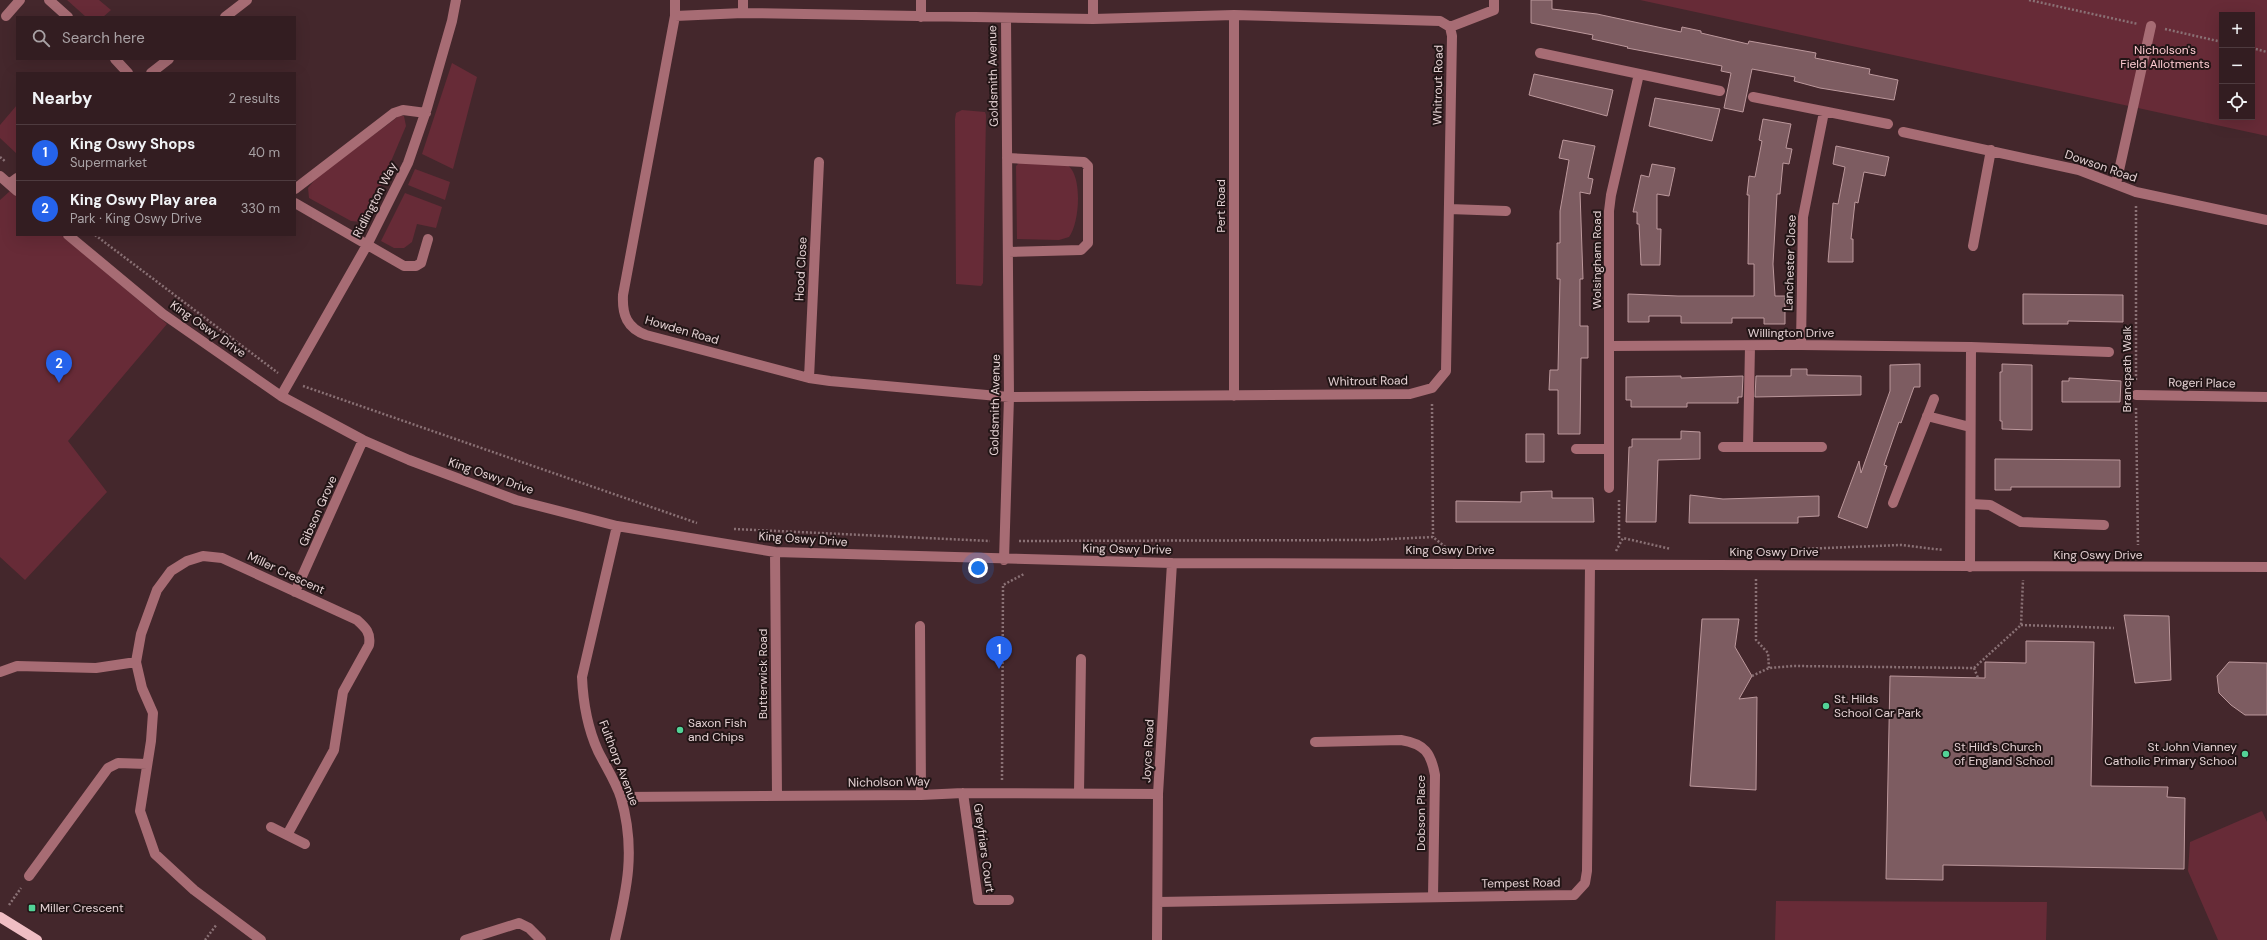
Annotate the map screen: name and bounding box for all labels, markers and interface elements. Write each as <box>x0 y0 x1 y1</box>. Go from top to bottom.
map controls <box>2219 12 2255 120</box>
button: + <box>2219 12 2255 48</box>
search box <box>16 16 296 60</box>
street label: Goldsmith Avenue <box>984 25 1002 127</box>
icon: search <box>30 27 52 49</box>
text: Search here <box>62 28 145 48</box>
park label: Nicholson's Field Allotments <box>2120 42 2210 72</box>
street label: Whitrout Road <box>1429 45 1447 125</box>
button: − <box>2219 48 2255 84</box>
button: locate <box>2219 84 2255 120</box>
text: Nearby <box>32 87 92 109</box>
text: 2 results <box>229 90 280 107</box>
text: King Oswy Shops <box>70 134 195 154</box>
text: 1 <box>43 144 47 161</box>
text: 40 m <box>248 144 280 161</box>
street label: Dowson Road <box>2063 146 2139 186</box>
text: Supermarket <box>70 154 147 171</box>
street label: Ridlington Way <box>349 159 401 240</box>
street label: Pert Road <box>1213 179 1229 233</box>
text: King Oswy Play area <box>70 190 217 210</box>
text: 2 <box>41 200 49 217</box>
text: 330 m <box>241 200 280 217</box>
text: Park · King Oswy Drive <box>70 210 202 227</box>
street label: Wolsingham Road <box>1589 211 1605 309</box>
street label: Lanchester Close <box>1780 214 1800 311</box>
street label: Hood Close <box>791 236 811 302</box>
street label: King Oswy Drive <box>167 297 249 361</box>
street label: Howden Road <box>643 312 721 348</box>
street label: Willington Drive <box>1748 325 1834 341</box>
street label: Brancpath Walk <box>2119 326 2135 412</box>
pin: 2 <box>46 350 72 383</box>
street label: Goldsmith Avenue <box>986 354 1004 456</box>
street label: Whitrout Road <box>1328 372 1408 390</box>
street label: Rogeri Place <box>2168 374 2236 392</box>
street label: King Oswy Drive <box>446 454 536 498</box>
street label: Gibson Grove <box>295 473 341 549</box>
street label: King Oswy Drive <box>758 528 848 550</box>
street label: King Oswy Drive <box>1082 540 1172 558</box>
street label: King Oswy Drive <box>1405 542 1495 558</box>
street label: King Oswy Drive <box>1729 544 1819 560</box>
street label: King Oswy Drive <box>2053 547 2143 563</box>
street label: Miller Crescent <box>245 548 328 598</box>
your location <box>968 558 988 578</box>
street label: Butterwick Road <box>755 629 771 719</box>
pin: 1 <box>986 636 1012 669</box>
place label: St. Hilds School Car Park <box>1834 691 1921 721</box>
marker: St. Hilds School Car Park <box>1821 701 1831 711</box>
place label: Saxon Fish and Chips <box>688 715 747 745</box>
street label: Fulthorp Avenue <box>595 718 643 808</box>
street label: Joyce Road <box>1138 719 1158 783</box>
marker: Saxon Fish and Chips <box>675 725 685 735</box>
place label: St Hild's Church of England School <box>1954 739 2053 769</box>
place label: St John Vianney Catholic Primary School <box>2104 739 2237 769</box>
marker: St Hild's Church of England School <box>1941 749 1951 759</box>
marker: St John Vianney Catholic Primary School <box>2240 749 2250 759</box>
street label: Nicholson Way <box>848 773 930 791</box>
street label: Dobson Place <box>1413 775 1429 851</box>
street label: Greyfriars Court <box>970 802 998 894</box>
street label: Tempest Road <box>1481 874 1561 892</box>
place label: Miller Crescent <box>40 900 124 916</box>
marker: Miller Crescent <box>27 903 37 913</box>

